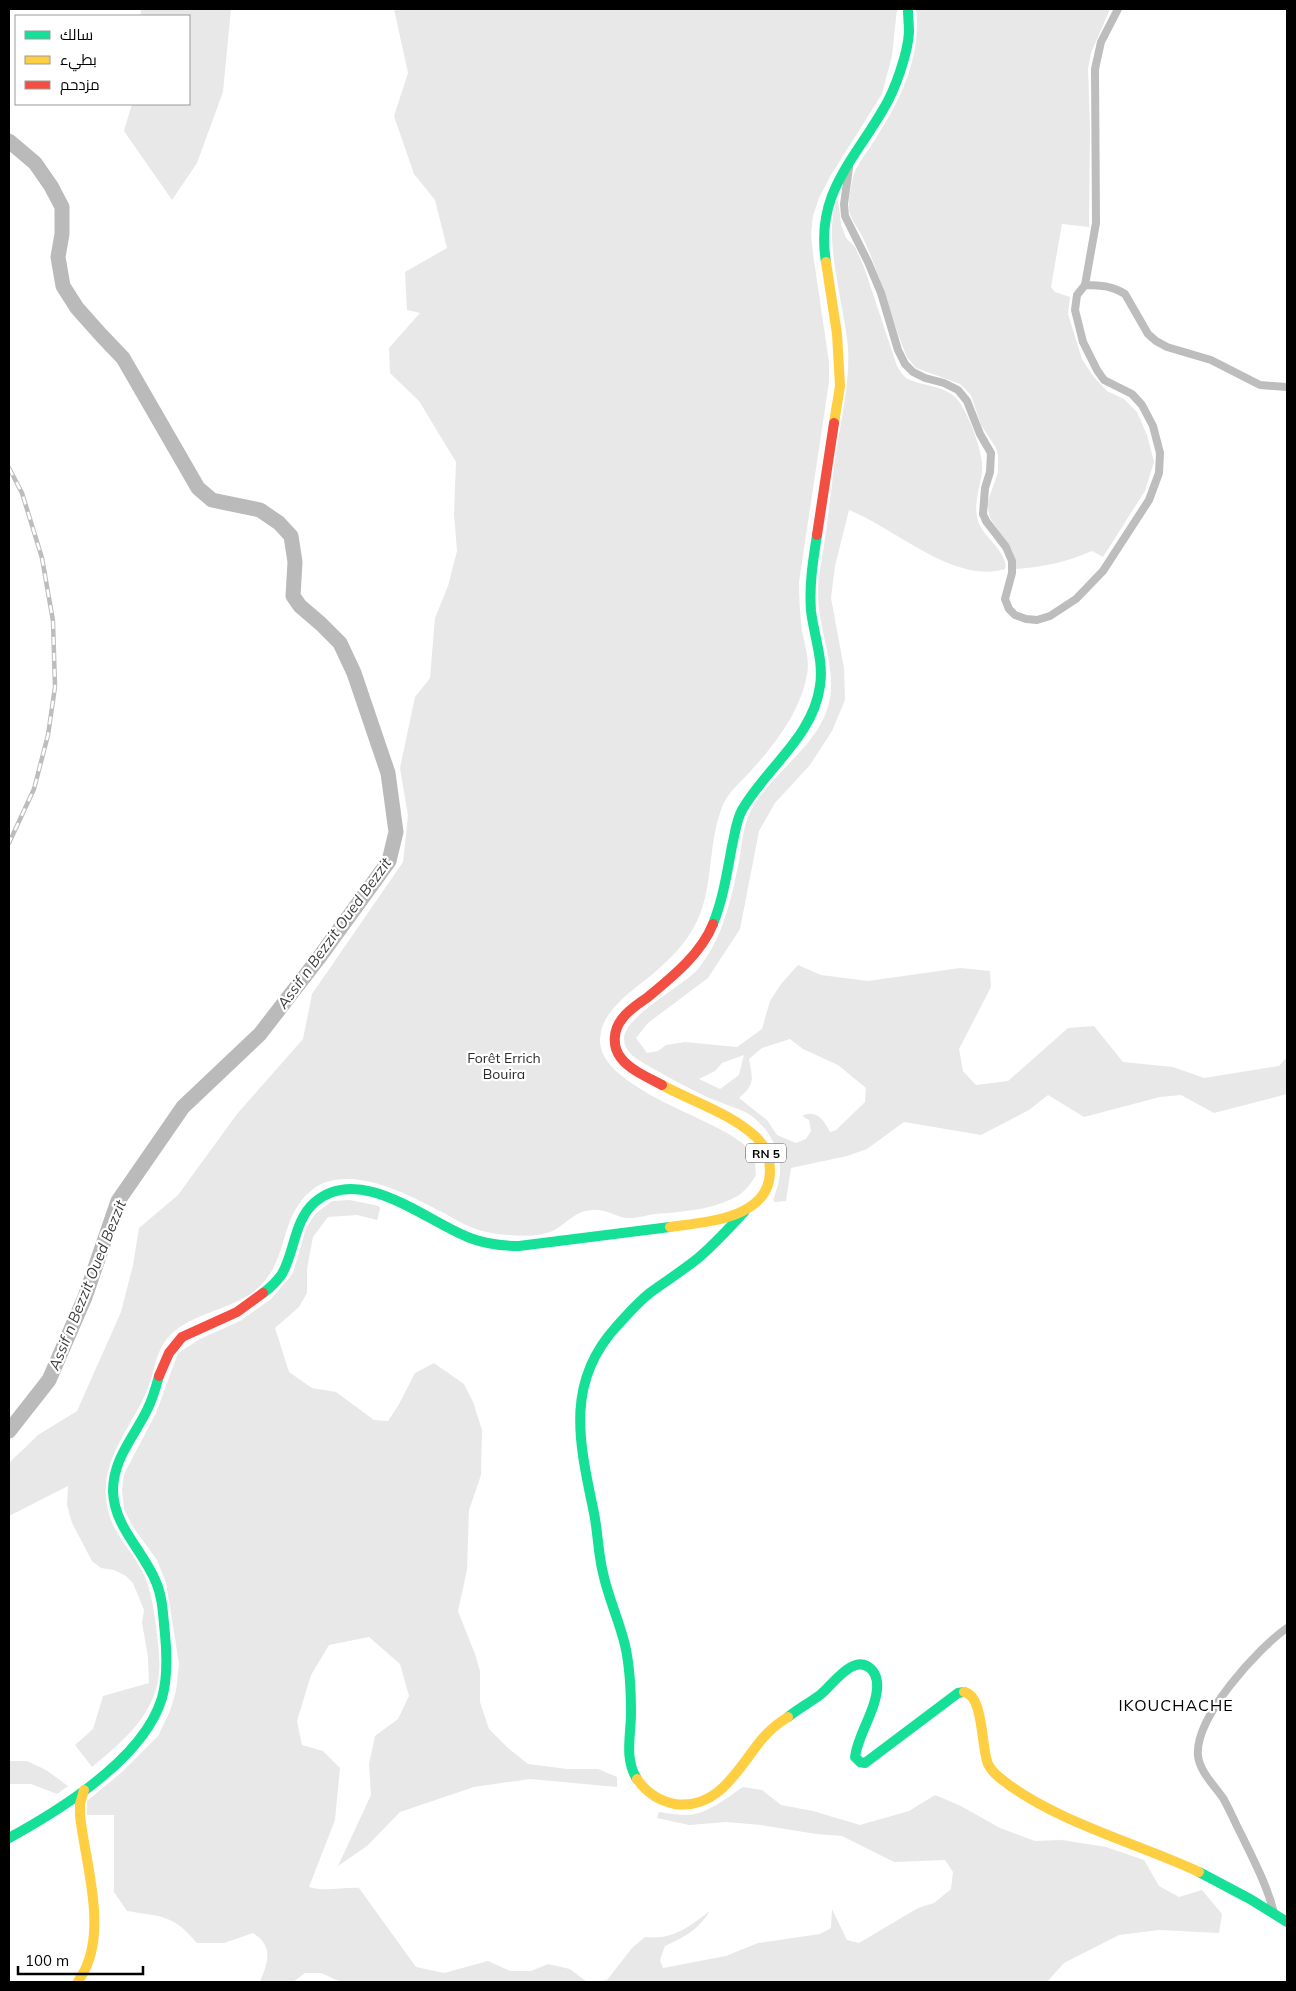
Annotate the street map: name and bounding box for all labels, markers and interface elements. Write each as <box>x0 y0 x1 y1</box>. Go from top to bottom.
legend <box>15 15 190 105</box>
text: سالك <box>60 25 93 44</box>
text: بطيء <box>60 50 97 72</box>
text: مزدحم <box>60 75 100 95</box>
water label: Assif n Bezzit Oued Bezzit <box>272 853 396 1013</box>
park label: Forêt Errich Bouira <box>467 1049 541 1083</box>
road number: RN 5 <box>746 1144 786 1162</box>
water label: Assif n Bezzit Oued Bezzit <box>44 1197 130 1374</box>
district label: IKOUCHACHE <box>1118 1695 1234 1715</box>
scale bar <box>18 1944 142 1976</box>
text: 100 m <box>25 1951 69 1970</box>

